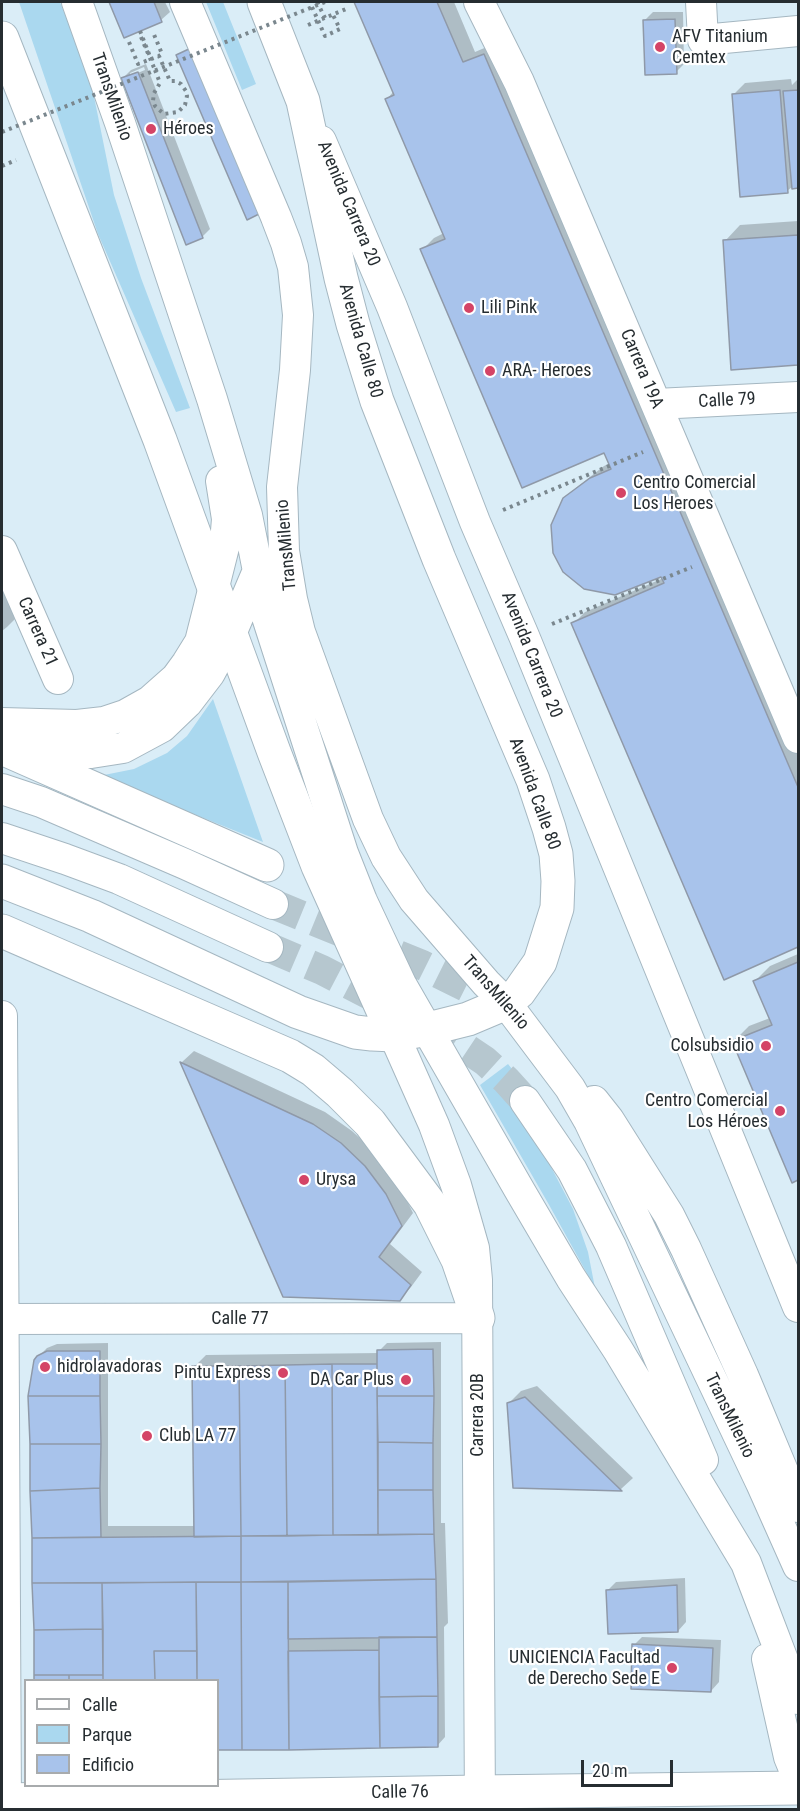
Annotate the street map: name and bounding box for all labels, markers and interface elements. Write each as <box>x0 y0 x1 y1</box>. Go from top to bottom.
place label: AFV Titanium Cemtex <box>672 26 768 68</box>
marker: AFV Titanium Cemtex <box>653 40 667 54</box>
street label: TransMilenio <box>86 50 136 144</box>
place label: Héroes <box>163 118 214 140</box>
marker: Héroes <box>144 122 158 136</box>
street label: Avenida Carrera 20 <box>312 138 384 270</box>
street label: Avenida Calle 80 <box>333 281 387 401</box>
place label: Lili Pink <box>481 297 537 319</box>
marker: Lili Pink <box>462 301 476 315</box>
street label: Carrera 19A <box>615 326 667 412</box>
place label: ARA- Heroes <box>502 360 591 382</box>
marker: ARA- Heroes <box>483 364 497 378</box>
street label: Calle 79 <box>698 389 756 413</box>
place label: Centro Comercial Los Heroes <box>633 472 756 514</box>
marker: Centro Comercial Los Heroes <box>614 486 628 500</box>
street label: TransMilenio <box>272 498 302 592</box>
street label: Avenida Carrera 20 <box>496 589 566 721</box>
street label: Carrera 21 <box>12 594 62 670</box>
street label: Avenida Calle 80 <box>504 735 564 853</box>
street label: TransMilenio <box>457 951 533 1035</box>
place label: Colsubsidio <box>670 1035 754 1057</box>
marker: Colsubsidio <box>759 1039 773 1053</box>
place label: Centro Comercial Los Héroes <box>645 1090 768 1132</box>
marker: Centro Comercial Los Héroes <box>773 1104 787 1118</box>
place label: Urysa <box>316 1169 356 1191</box>
marker: Urysa <box>297 1173 311 1187</box>
street label: Calle 77 <box>211 1308 269 1330</box>
place label: hidrolavadoras <box>57 1356 162 1378</box>
marker: hidrolavadoras <box>38 1360 52 1374</box>
place label: Pintu Express <box>174 1362 271 1384</box>
marker: Pintu Express <box>276 1366 290 1380</box>
place label: DA Car Plus <box>310 1369 394 1391</box>
street label: TransMilenio <box>699 1370 759 1462</box>
marker: DA Car Plus <box>399 1373 413 1387</box>
street label: Carrera 20B <box>467 1373 489 1457</box>
place label: Club LA 77 <box>159 1425 236 1447</box>
marker: Club LA 77 <box>140 1429 154 1443</box>
place label: UNICIENCIA Facultad de Derecho Sede E <box>509 1647 660 1690</box>
marker: UNICIENCIA Facultad de Derecho Sede E <box>665 1661 679 1675</box>
legend <box>24 1679 219 1787</box>
text: Calle <box>82 1694 118 1715</box>
text: Parque <box>82 1724 132 1745</box>
scale bar <box>584 1748 676 1786</box>
text: Edificio <box>82 1754 134 1775</box>
text: 20 m <box>592 1760 627 1781</box>
street label: Calle 76 <box>371 1782 429 1804</box>

